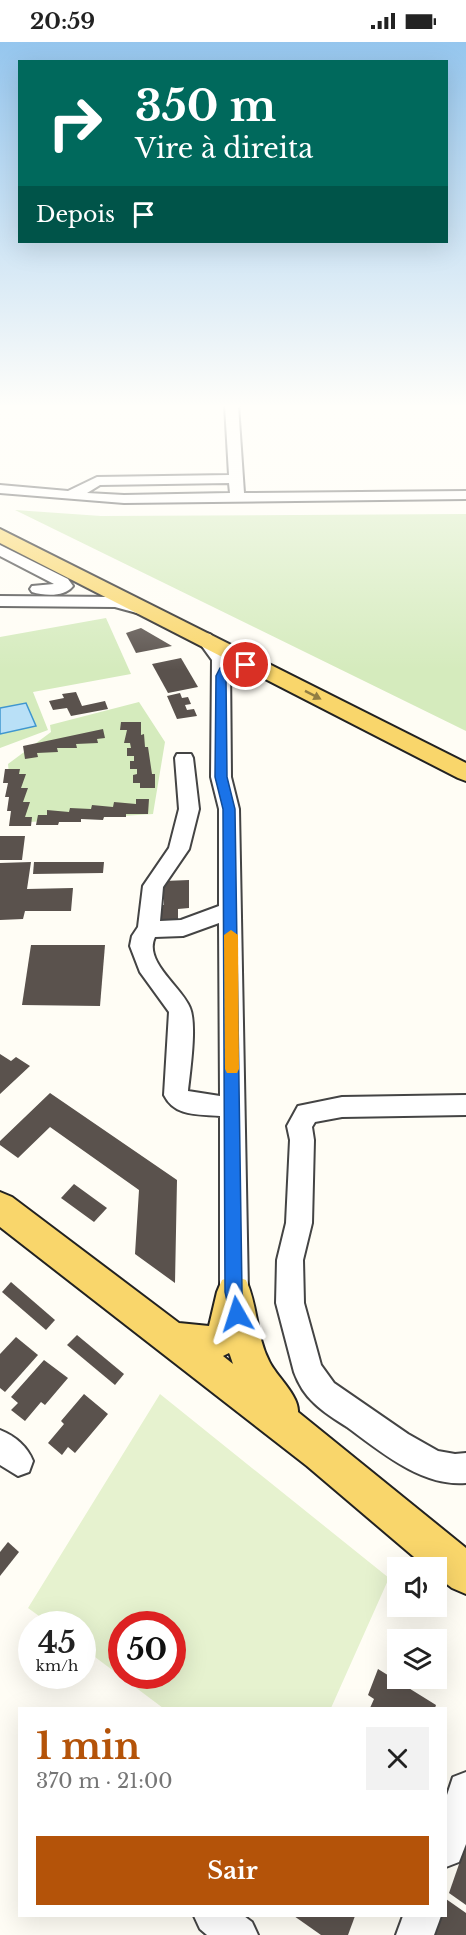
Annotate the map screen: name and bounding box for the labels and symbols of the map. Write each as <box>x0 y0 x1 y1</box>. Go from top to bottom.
pin <box>220 639 271 690</box>
one-way arrow <box>305 690 322 700</box>
position arrow <box>205 1282 269 1346</box>
speed limit sign: 50 <box>108 1611 186 1689</box>

